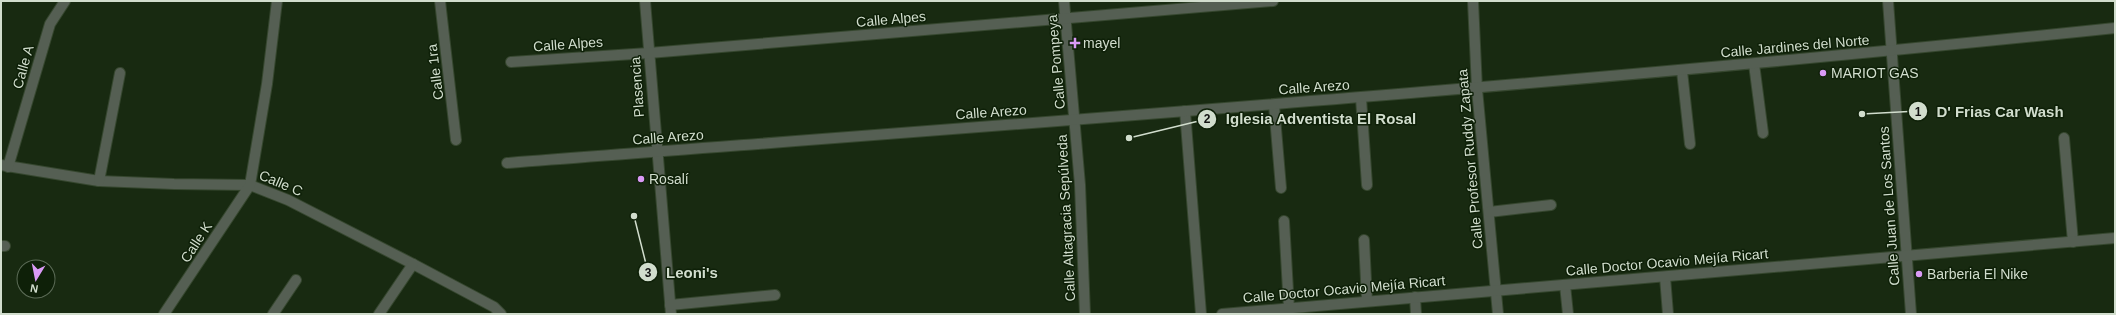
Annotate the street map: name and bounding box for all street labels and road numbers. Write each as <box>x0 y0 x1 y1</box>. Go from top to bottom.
street label: Calle Alpes <box>855 8 927 30</box>
street label: Calle Pompeya <box>1044 14 1068 110</box>
street label: Calle Jardines del Norte <box>1720 32 1870 60</box>
street label: Calle Alpes <box>533 34 603 54</box>
street label: Calle A <box>9 43 37 91</box>
street label: Calle 1ra <box>424 43 446 101</box>
street label: Plasencia <box>627 56 647 118</box>
street label: Calle Profesor Ruddy Zapata <box>1454 68 1486 250</box>
street label: Calle Arezo <box>1278 77 1350 97</box>
street label: Calle Arezo <box>955 102 1027 122</box>
street label: Calle Juan de Los Santos <box>1875 126 1903 286</box>
street label: Calle Arezo <box>632 127 704 147</box>
street label: Calle Altagracia Sepúlveda <box>1054 134 1078 302</box>
street label: Calle C <box>257 167 305 199</box>
street label: Calle K <box>177 218 215 265</box>
street label: Calle Doctor Ocavio Mejía Ricart <box>1565 245 1769 279</box>
street label: Calle Doctor Ocavio Mejía Ricart <box>1242 272 1446 306</box>

